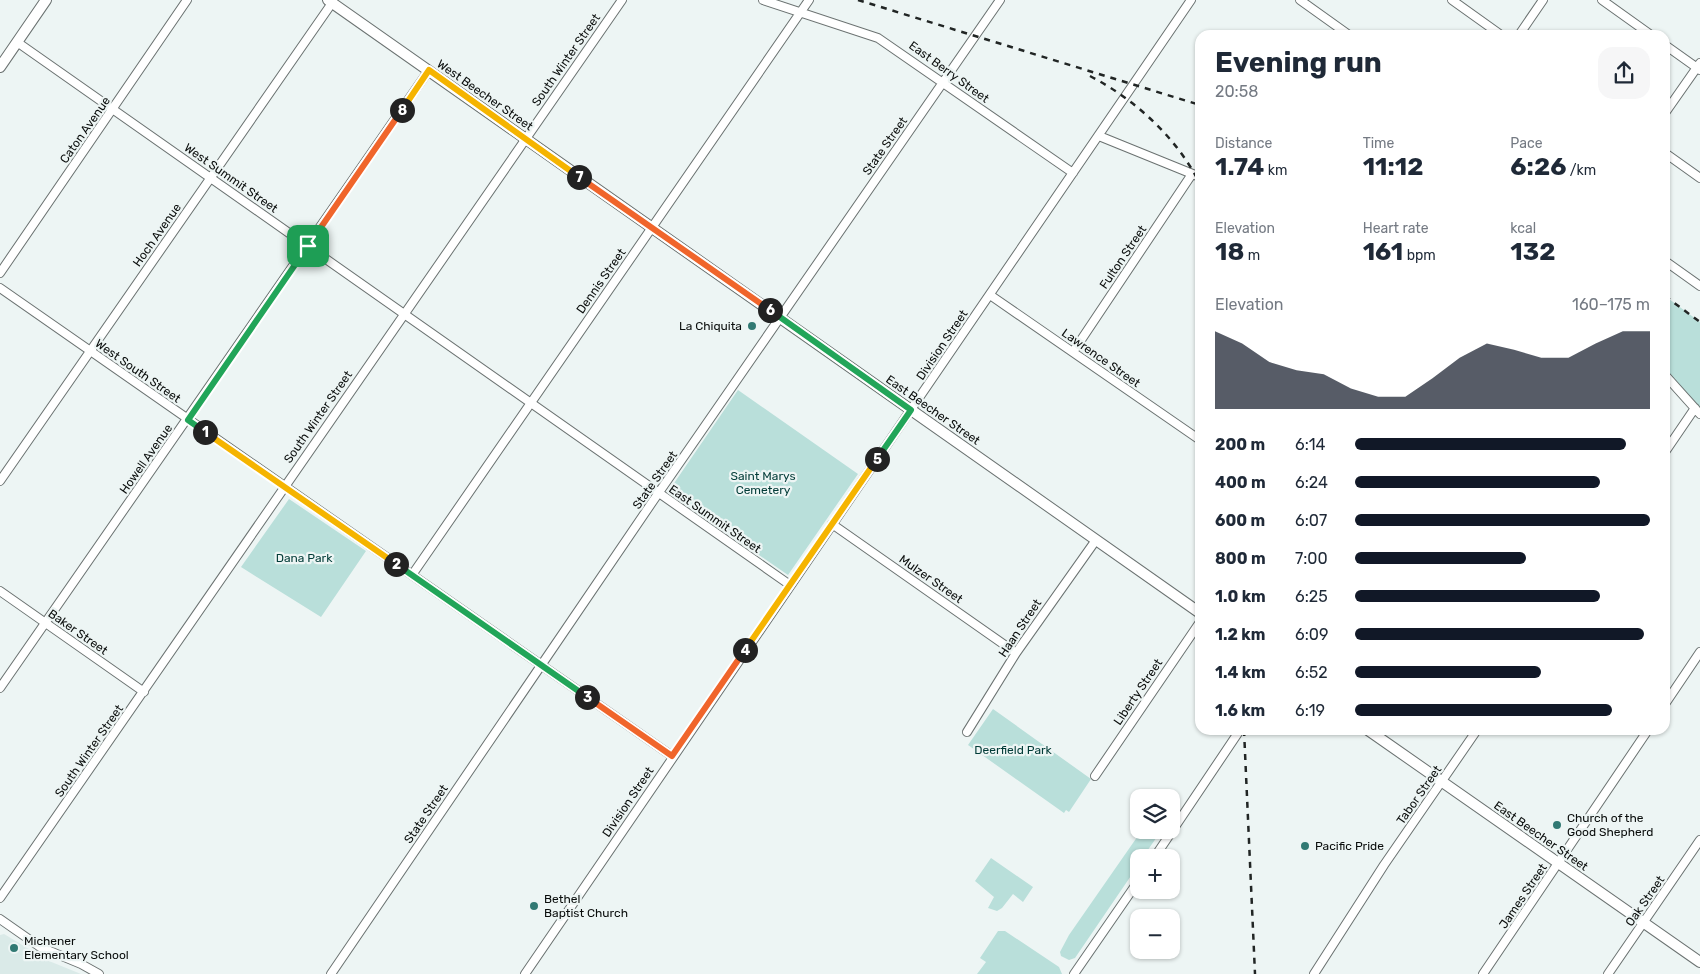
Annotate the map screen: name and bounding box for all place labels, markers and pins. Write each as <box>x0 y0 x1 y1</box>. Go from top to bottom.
pin: 8 <box>390 98 414 122</box>
pin: 7 <box>566 164 592 190</box>
pin <box>287 225 329 267</box>
pin: 6 <box>758 298 782 322</box>
place label: La Chiquita <box>679 319 742 333</box>
marker: La Chiquita <box>746 320 758 332</box>
pin: 1 <box>192 420 218 444</box>
pin: 5 <box>864 446 890 472</box>
pin: 2 <box>384 552 408 576</box>
pin: 4 <box>732 638 758 662</box>
pin: 3 <box>574 684 600 710</box>
place label: Church of the Good Shepherd <box>1567 811 1653 839</box>
marker: Church of the Good Shepherd <box>1551 819 1563 831</box>
place label: Pacific Pride <box>1315 839 1384 853</box>
marker: Pacific Pride <box>1299 840 1311 852</box>
place label: Bethel Baptist Church <box>544 892 628 920</box>
marker: Bethel Baptist Church <box>528 900 540 912</box>
place label: Michener Elementary School <box>24 934 129 962</box>
marker: Michener Elementary School <box>8 942 20 954</box>

